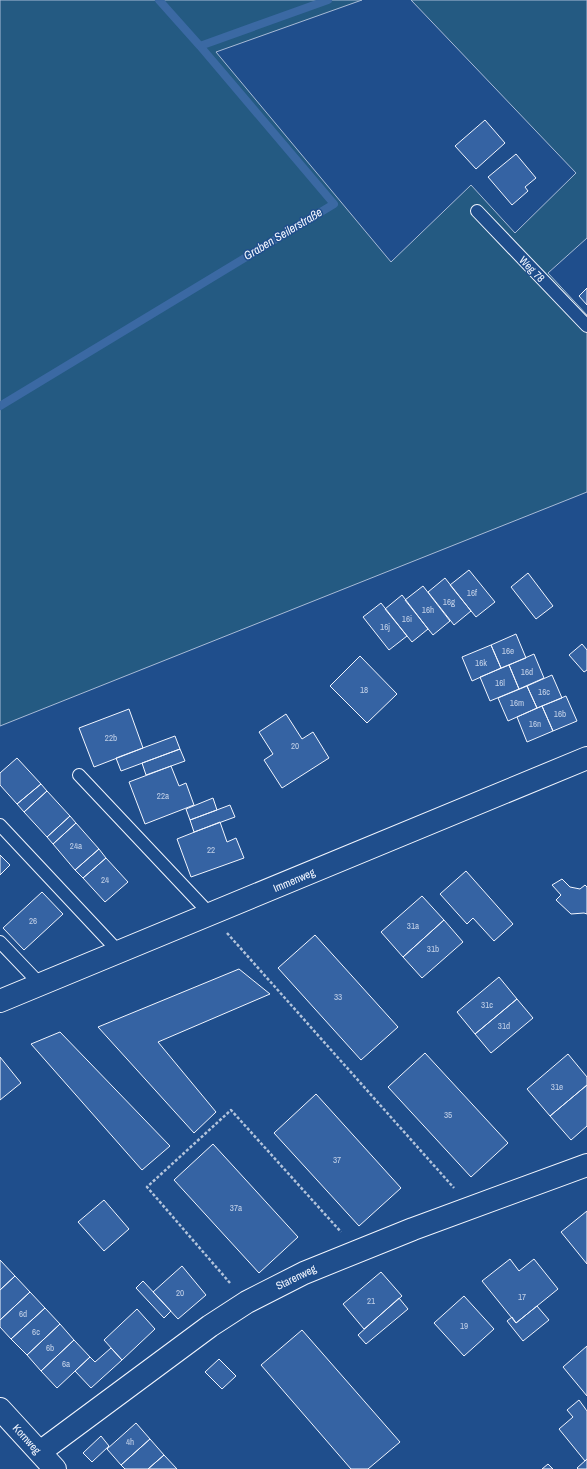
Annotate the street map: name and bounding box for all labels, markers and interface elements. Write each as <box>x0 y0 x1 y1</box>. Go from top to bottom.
water label: Graben Seilerstraße <box>241 204 326 264</box>
street label: Weg 78 <box>516 253 548 285</box>
house number: 16f <box>467 587 478 599</box>
house number: 16g <box>443 596 456 608</box>
house number: 16h <box>422 604 434 616</box>
house number: 16i <box>402 613 412 625</box>
house number: 16j <box>380 621 390 633</box>
house number: 16e <box>502 645 514 657</box>
house number: 16k <box>475 657 487 669</box>
house number: 16d <box>521 666 533 678</box>
house number: 16l <box>495 677 505 689</box>
house number: 18 <box>360 684 368 696</box>
house number: 16c <box>538 686 550 698</box>
house number: 16m <box>510 697 524 709</box>
house number: 16b <box>554 708 566 720</box>
house number: 16n <box>529 718 541 730</box>
house number: 22b <box>105 732 117 744</box>
house number: 20 <box>291 740 299 752</box>
house number: 22a <box>157 790 169 802</box>
house number: 24a <box>70 840 82 852</box>
house number: 22 <box>207 844 215 856</box>
street label: Immenweg <box>271 865 317 895</box>
house number: 24 <box>101 874 109 886</box>
house number: 26 <box>29 915 37 927</box>
house number: 31a <box>407 920 419 932</box>
house number: 31b <box>427 943 439 955</box>
house number: 33 <box>334 991 342 1003</box>
house number: 31c <box>481 999 493 1011</box>
house number: 31d <box>498 1020 510 1032</box>
house number: 31e <box>551 1081 563 1093</box>
house number: 35 <box>444 1109 452 1121</box>
house number: 37 <box>333 1154 341 1166</box>
house number: 37a <box>230 1202 242 1214</box>
street label: Starenweg <box>274 1261 318 1293</box>
house number: 20 <box>176 1287 184 1299</box>
house number: 17 <box>518 1291 526 1303</box>
house number: 21 <box>367 1295 375 1307</box>
house number: 6d <box>19 1308 27 1320</box>
house number: 19 <box>460 1320 468 1332</box>
house number: 6c <box>32 1326 40 1338</box>
house number: 6b <box>46 1342 54 1354</box>
house number: 6a <box>62 1358 70 1370</box>
street label: Kornweg <box>10 1421 44 1457</box>
house number: 4h <box>126 1436 134 1448</box>

